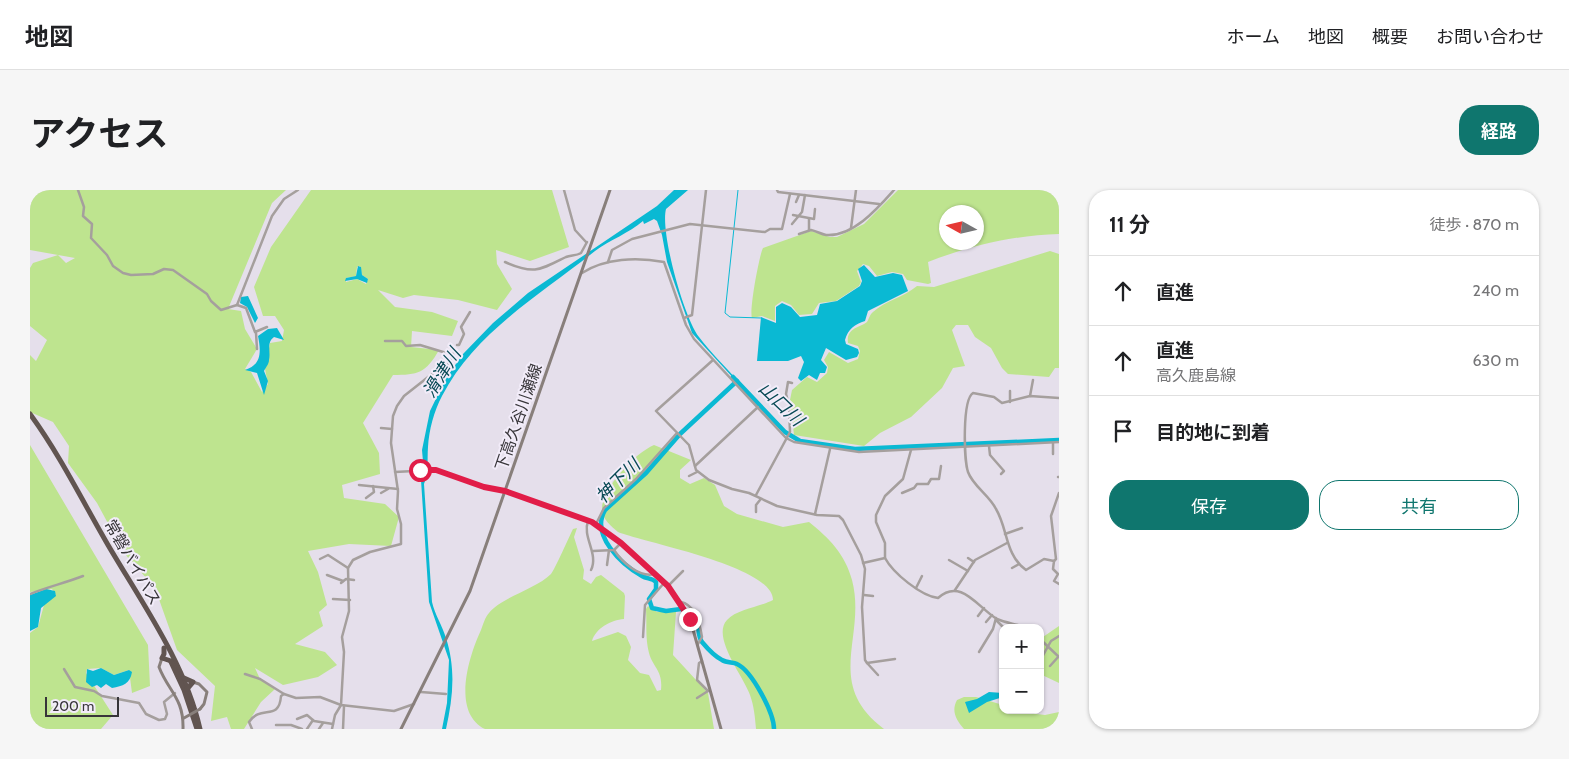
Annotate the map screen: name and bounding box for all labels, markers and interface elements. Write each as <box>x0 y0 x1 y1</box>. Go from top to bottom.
text: 地図 <box>25 22 73 51</box>
text: ホーム <box>1227 26 1280 48</box>
text: 地図 <box>1308 26 1344 48</box>
text: 概要 <box>1372 26 1408 48</box>
text: お問い合わせ <box>1436 26 1544 48</box>
button: 経路 <box>1459 105 1539 155</box>
text: アクセス <box>30 112 168 155</box>
north arrow <box>939 205 984 250</box>
text: 11 分 <box>1109 212 1150 237</box>
text: 徒歩 · 870 m <box>1430 215 1519 234</box>
icon: ahead <box>1109 277 1137 305</box>
text: 直進 <box>1156 281 1194 304</box>
text: 240 m <box>1473 281 1519 300</box>
text: 直進 <box>1156 339 1194 362</box>
water label: 滑津川 <box>418 343 467 402</box>
icon: ahead <box>1109 347 1137 375</box>
text: 630 m <box>1472 351 1519 370</box>
street label: 下高久谷川瀬線 <box>491 361 546 473</box>
text: 高久鹿島線 <box>1156 366 1236 385</box>
water label: 山口川 <box>754 377 810 432</box>
icon: arrive <box>1109 417 1137 445</box>
text: 目的地に到着 <box>1156 421 1270 444</box>
water label: 神下川 <box>591 453 646 508</box>
route start <box>409 459 432 482</box>
button: 保存 <box>1109 480 1309 530</box>
button: 共有 <box>1319 480 1519 530</box>
street label: 常磐バイパス <box>100 516 165 608</box>
route end <box>679 608 702 631</box>
map controls <box>999 624 1044 714</box>
button: + <box>999 624 1044 669</box>
button: − <box>999 669 1044 714</box>
scale bar <box>45 694 119 717</box>
text: 200 m <box>52 697 94 715</box>

